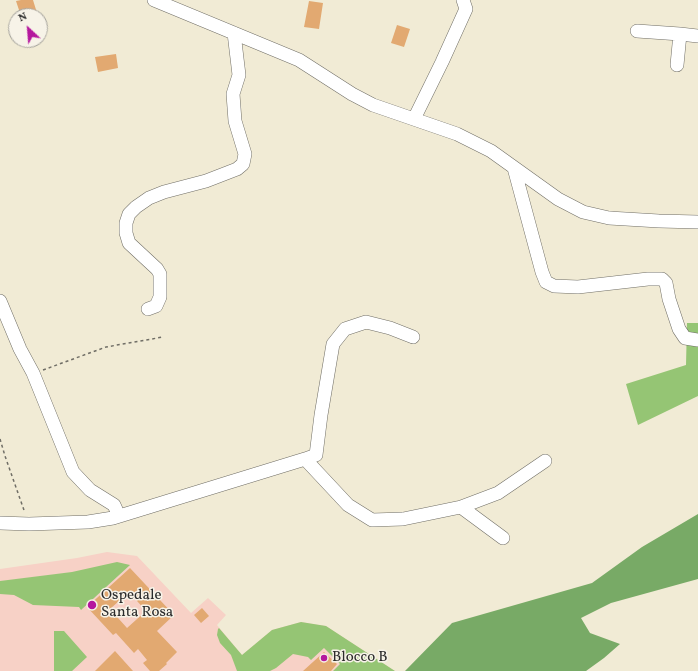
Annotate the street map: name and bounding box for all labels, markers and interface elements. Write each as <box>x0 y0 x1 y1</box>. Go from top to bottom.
north arrow <box>8 8 48 48</box>
text: N <box>16 9 30 26</box>
place label: Ospedale Santa Rosa <box>101 587 173 622</box>
marker: Ospedale Santa Rosa <box>86 599 98 611</box>
place label: Blocco B <box>332 649 388 667</box>
marker: Blocco B <box>319 653 329 663</box>

